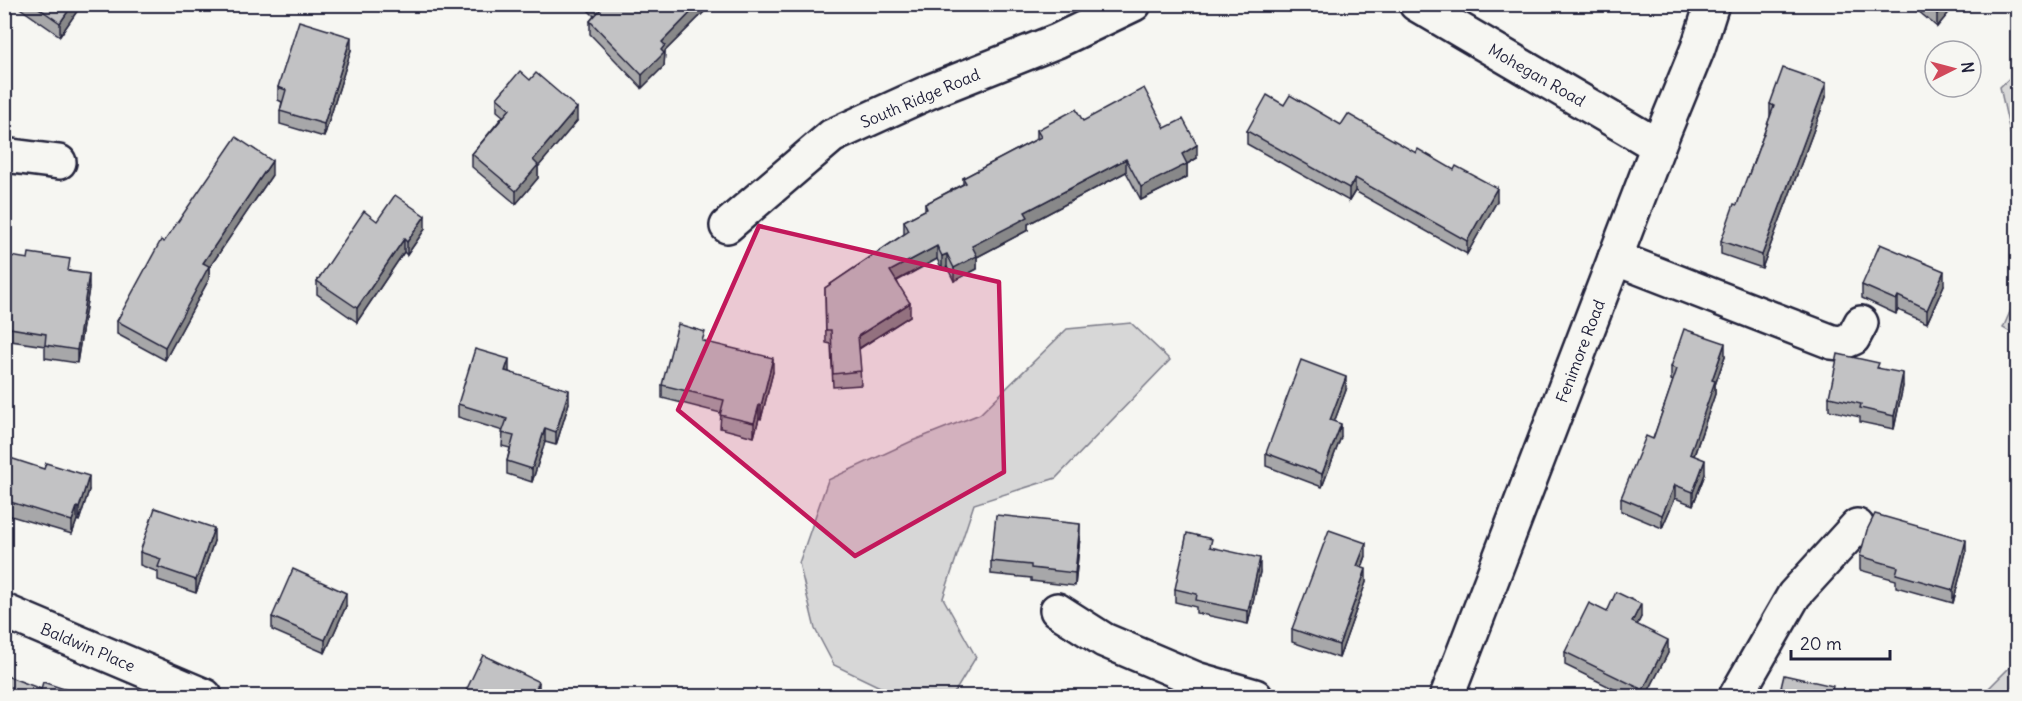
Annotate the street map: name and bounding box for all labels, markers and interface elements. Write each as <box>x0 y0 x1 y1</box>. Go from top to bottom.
street label: Mohegan Road <box>1485 39 1589 111</box>
north arrow <box>1923 39 1983 99</box>
text: N <box>1957 61 1978 74</box>
street label: South Ridge Road <box>857 64 983 132</box>
street label: Fenimore Road <box>1551 297 1609 405</box>
street label: Baldwin Place <box>38 618 138 676</box>
scale bar <box>1791 623 1890 661</box>
text: 20 m <box>1800 632 1842 655</box>

